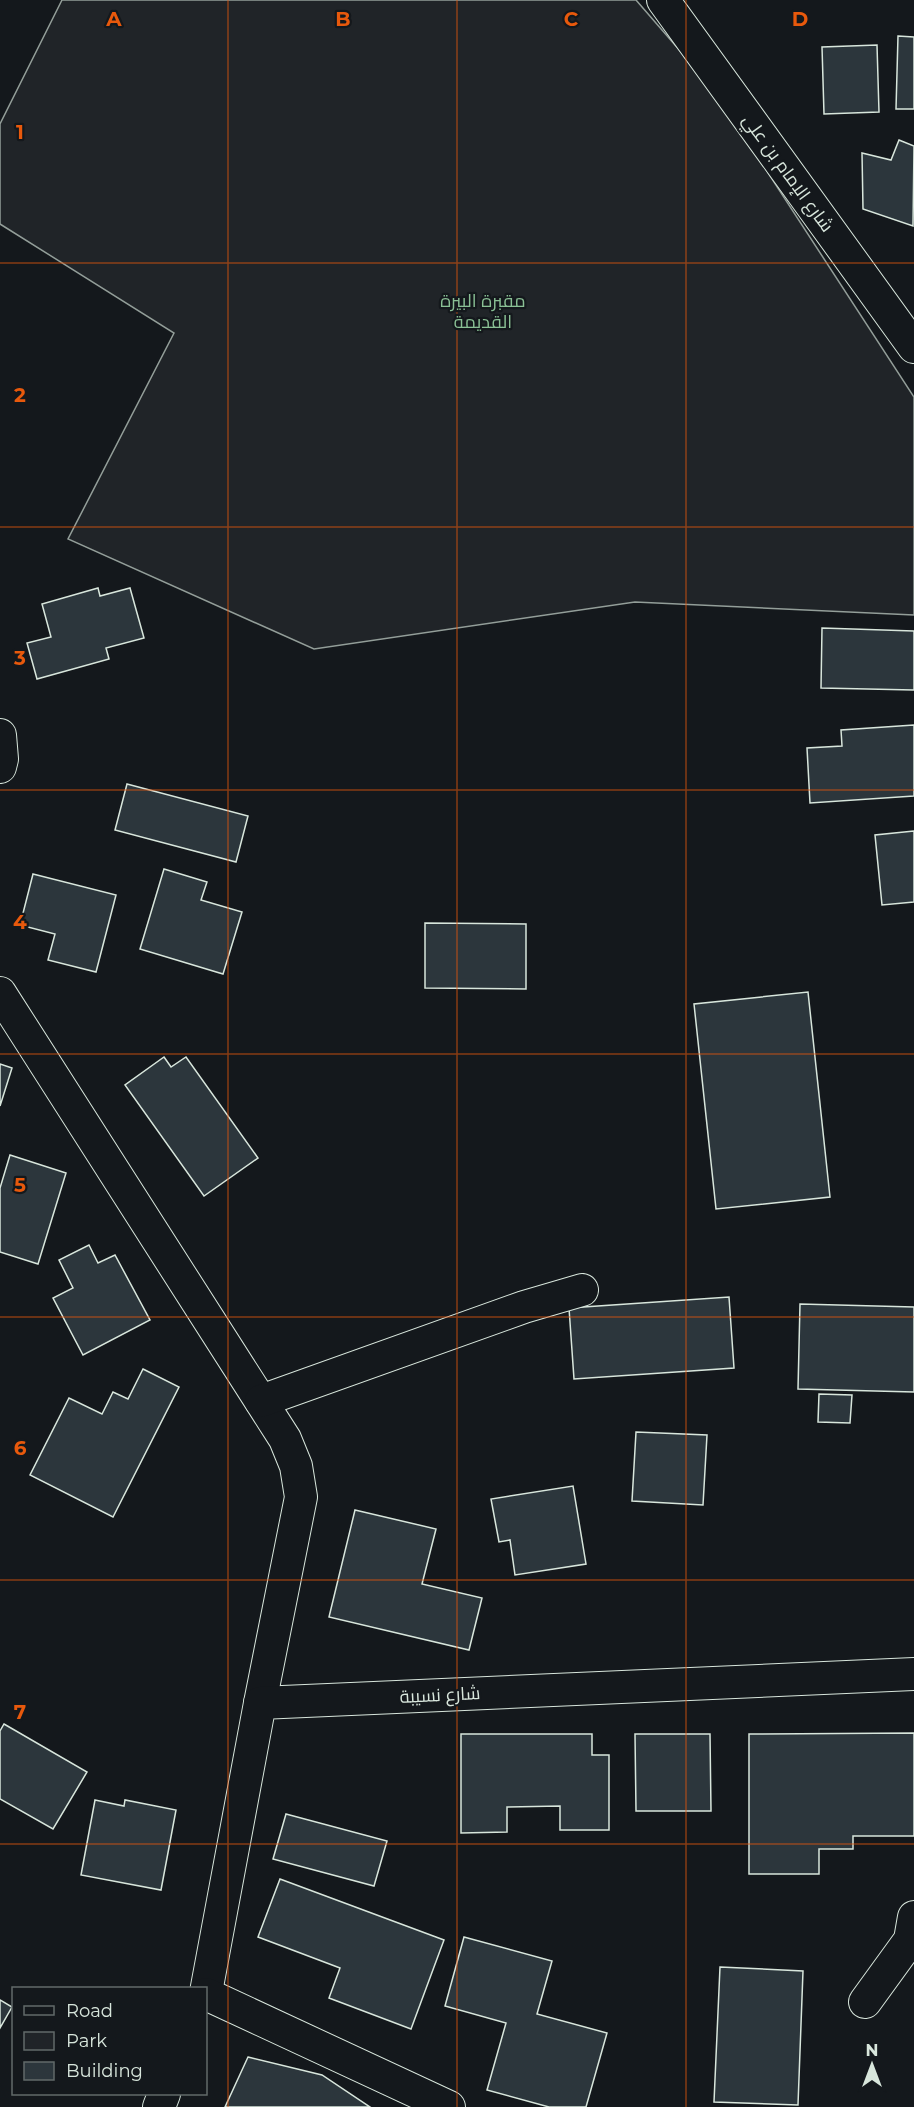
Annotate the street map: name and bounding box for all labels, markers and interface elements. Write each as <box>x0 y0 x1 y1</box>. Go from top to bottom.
text: A <box>105 7 122 31</box>
text: B <box>335 7 351 31</box>
text: C <box>564 7 579 31</box>
text: D <box>792 7 808 31</box>
street label: شارع الإمام بن علي <box>735 110 838 238</box>
text: 1 <box>16 120 24 144</box>
park label: مقبرة البيرة القديمة <box>440 290 526 333</box>
text: 2 <box>14 383 26 407</box>
text: 3 <box>13 646 26 670</box>
text: 4 <box>13 910 27 934</box>
text: 5 <box>14 1173 26 1197</box>
text: 6 <box>14 1436 27 1460</box>
street label: شارع نسيبة <box>399 1682 481 1709</box>
text: 7 <box>14 1700 26 1724</box>
legend <box>12 1987 207 2095</box>
text: Road <box>66 2000 113 2022</box>
text: Park <box>66 2030 107 2052</box>
north arrow <box>842 2035 902 2095</box>
text: N <box>866 2041 878 2060</box>
text: Building <box>66 2060 143 2082</box>

